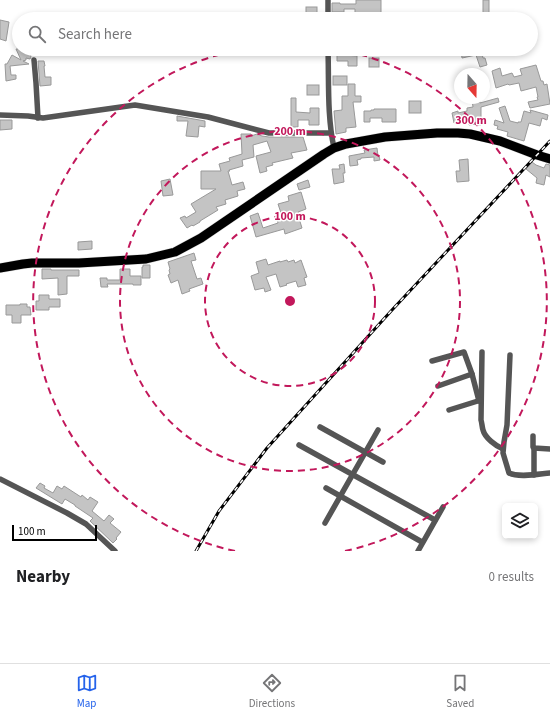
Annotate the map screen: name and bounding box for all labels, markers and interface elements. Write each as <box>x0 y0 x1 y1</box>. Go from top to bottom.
search box <box>12 12 538 56</box>
icon: search <box>26 23 48 45</box>
text: Search here <box>58 24 132 45</box>
north arrow <box>454 68 490 104</box>
text: 300 m <box>455 112 487 129</box>
text: 200 m <box>274 123 306 140</box>
text: 100 m <box>274 208 306 225</box>
centre of rings <box>283 294 297 308</box>
map controls <box>502 503 538 539</box>
button: layers <box>502 503 538 539</box>
scale bar <box>12 523 97 542</box>
text: 100 m <box>18 524 46 539</box>
text: Nearby <box>16 565 70 589</box>
text: 0 results <box>489 568 534 586</box>
tab: Map <box>76 672 98 711</box>
tab: Directions <box>249 672 295 711</box>
tab: Saved <box>446 672 474 711</box>

